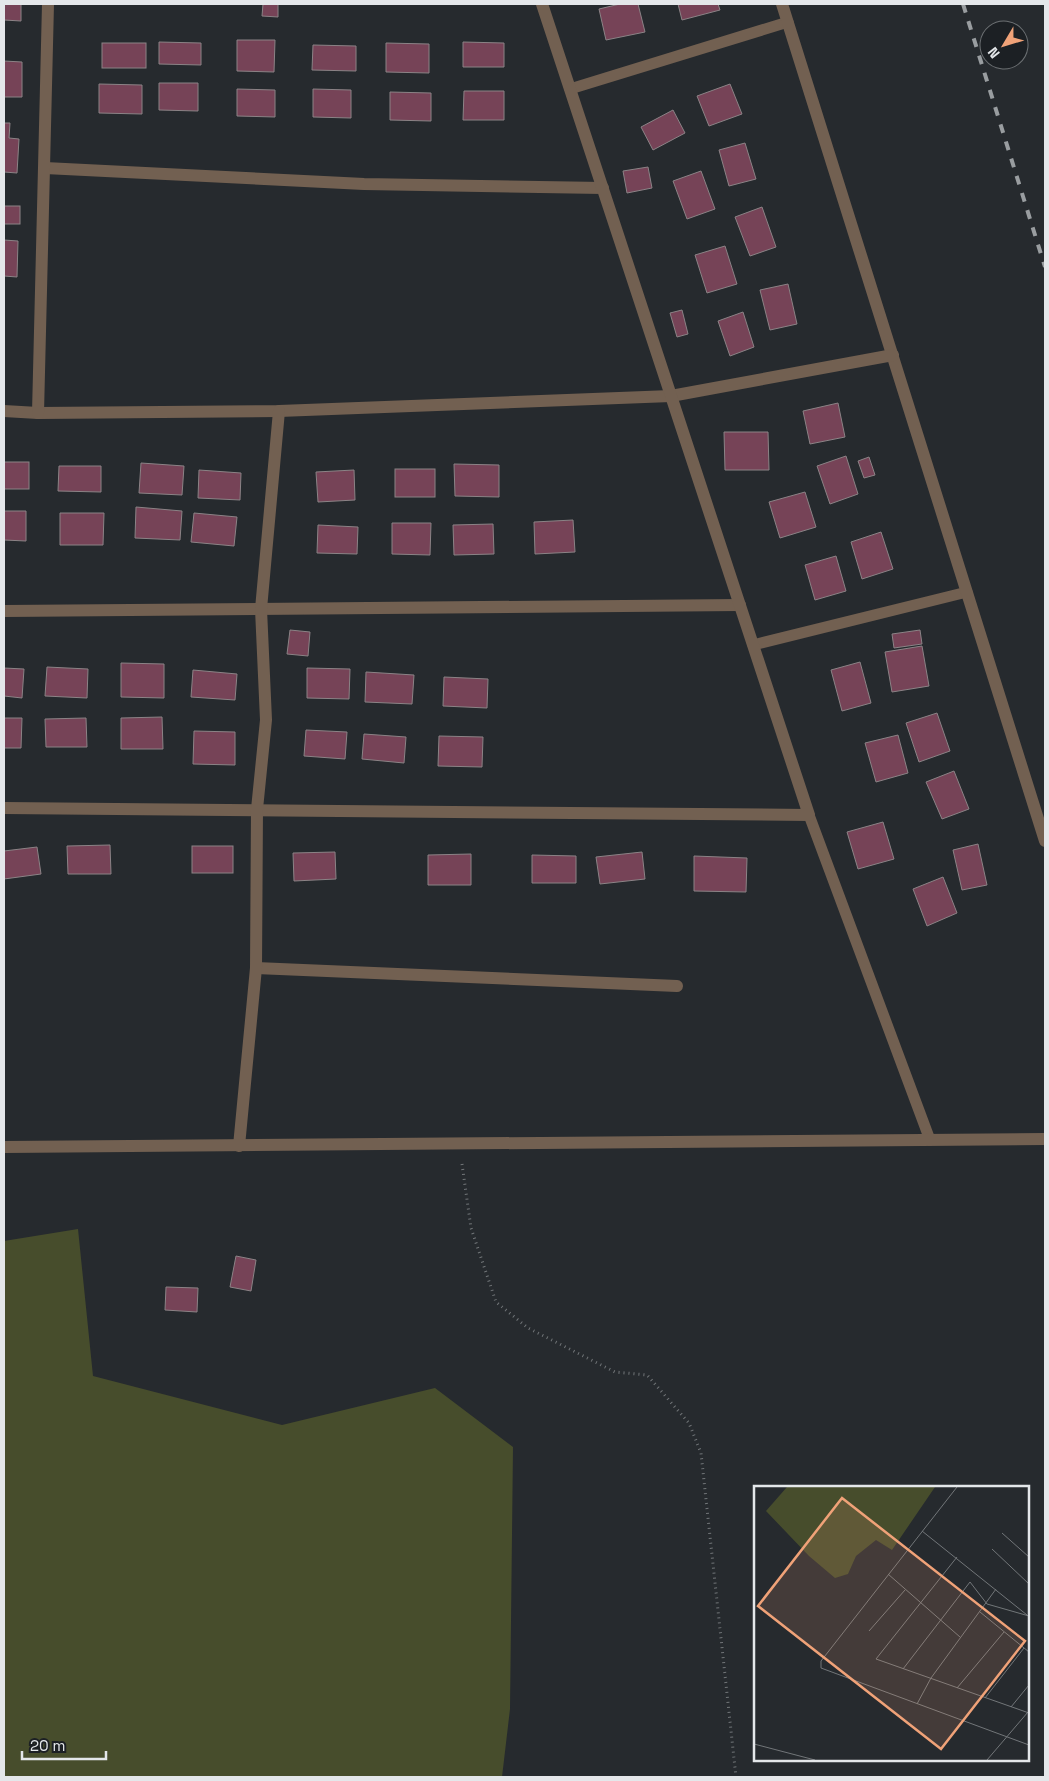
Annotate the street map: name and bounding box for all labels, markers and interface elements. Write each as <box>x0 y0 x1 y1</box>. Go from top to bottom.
north arrow <box>979 20 1029 70</box>
text: N <box>984 44 1004 62</box>
inset map <box>754 1486 1029 1761</box>
scale bar <box>22 1728 106 1760</box>
text: 20 m <box>30 1736 65 1755</box>

